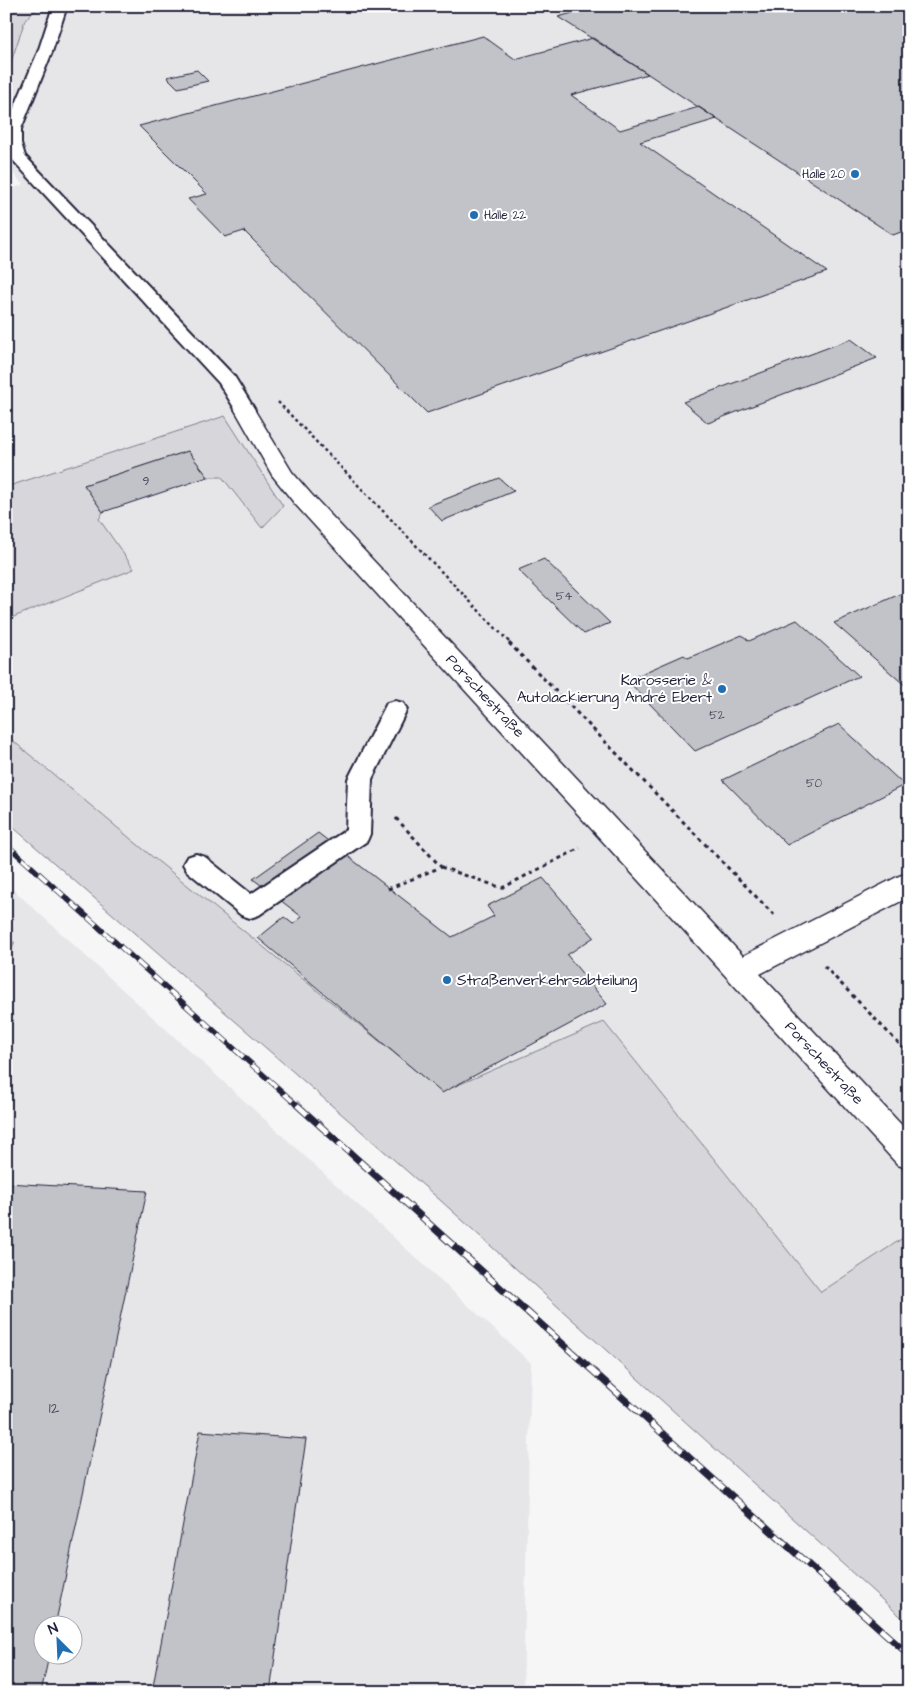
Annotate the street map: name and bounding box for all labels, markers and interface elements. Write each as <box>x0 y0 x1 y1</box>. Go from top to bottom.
place label: Halle 20 <box>802 166 845 183</box>
marker: Halle 20 <box>849 168 861 180</box>
place label: Halle 22 <box>484 207 526 224</box>
marker: Halle 22 <box>468 209 480 221</box>
house number: 9 <box>143 473 150 490</box>
house number: 54 <box>556 588 572 605</box>
street label: Porschestraße <box>441 650 529 742</box>
place label: Karosserie & Autolackierung André Ebert <box>517 670 712 709</box>
marker: Karosserie & Autolackierung André Ebert <box>716 683 728 695</box>
house number: 52 <box>709 707 725 724</box>
house number: 50 <box>806 775 822 792</box>
place label: Straßenverkehrsabteilung <box>457 970 638 992</box>
marker: Straßenverkehrsabteilung <box>441 974 453 986</box>
street label: Porschestraße <box>780 1017 868 1109</box>
house number: 12 <box>49 1398 60 1419</box>
north arrow <box>32 1616 82 1666</box>
text: N <box>45 1618 61 1640</box>

